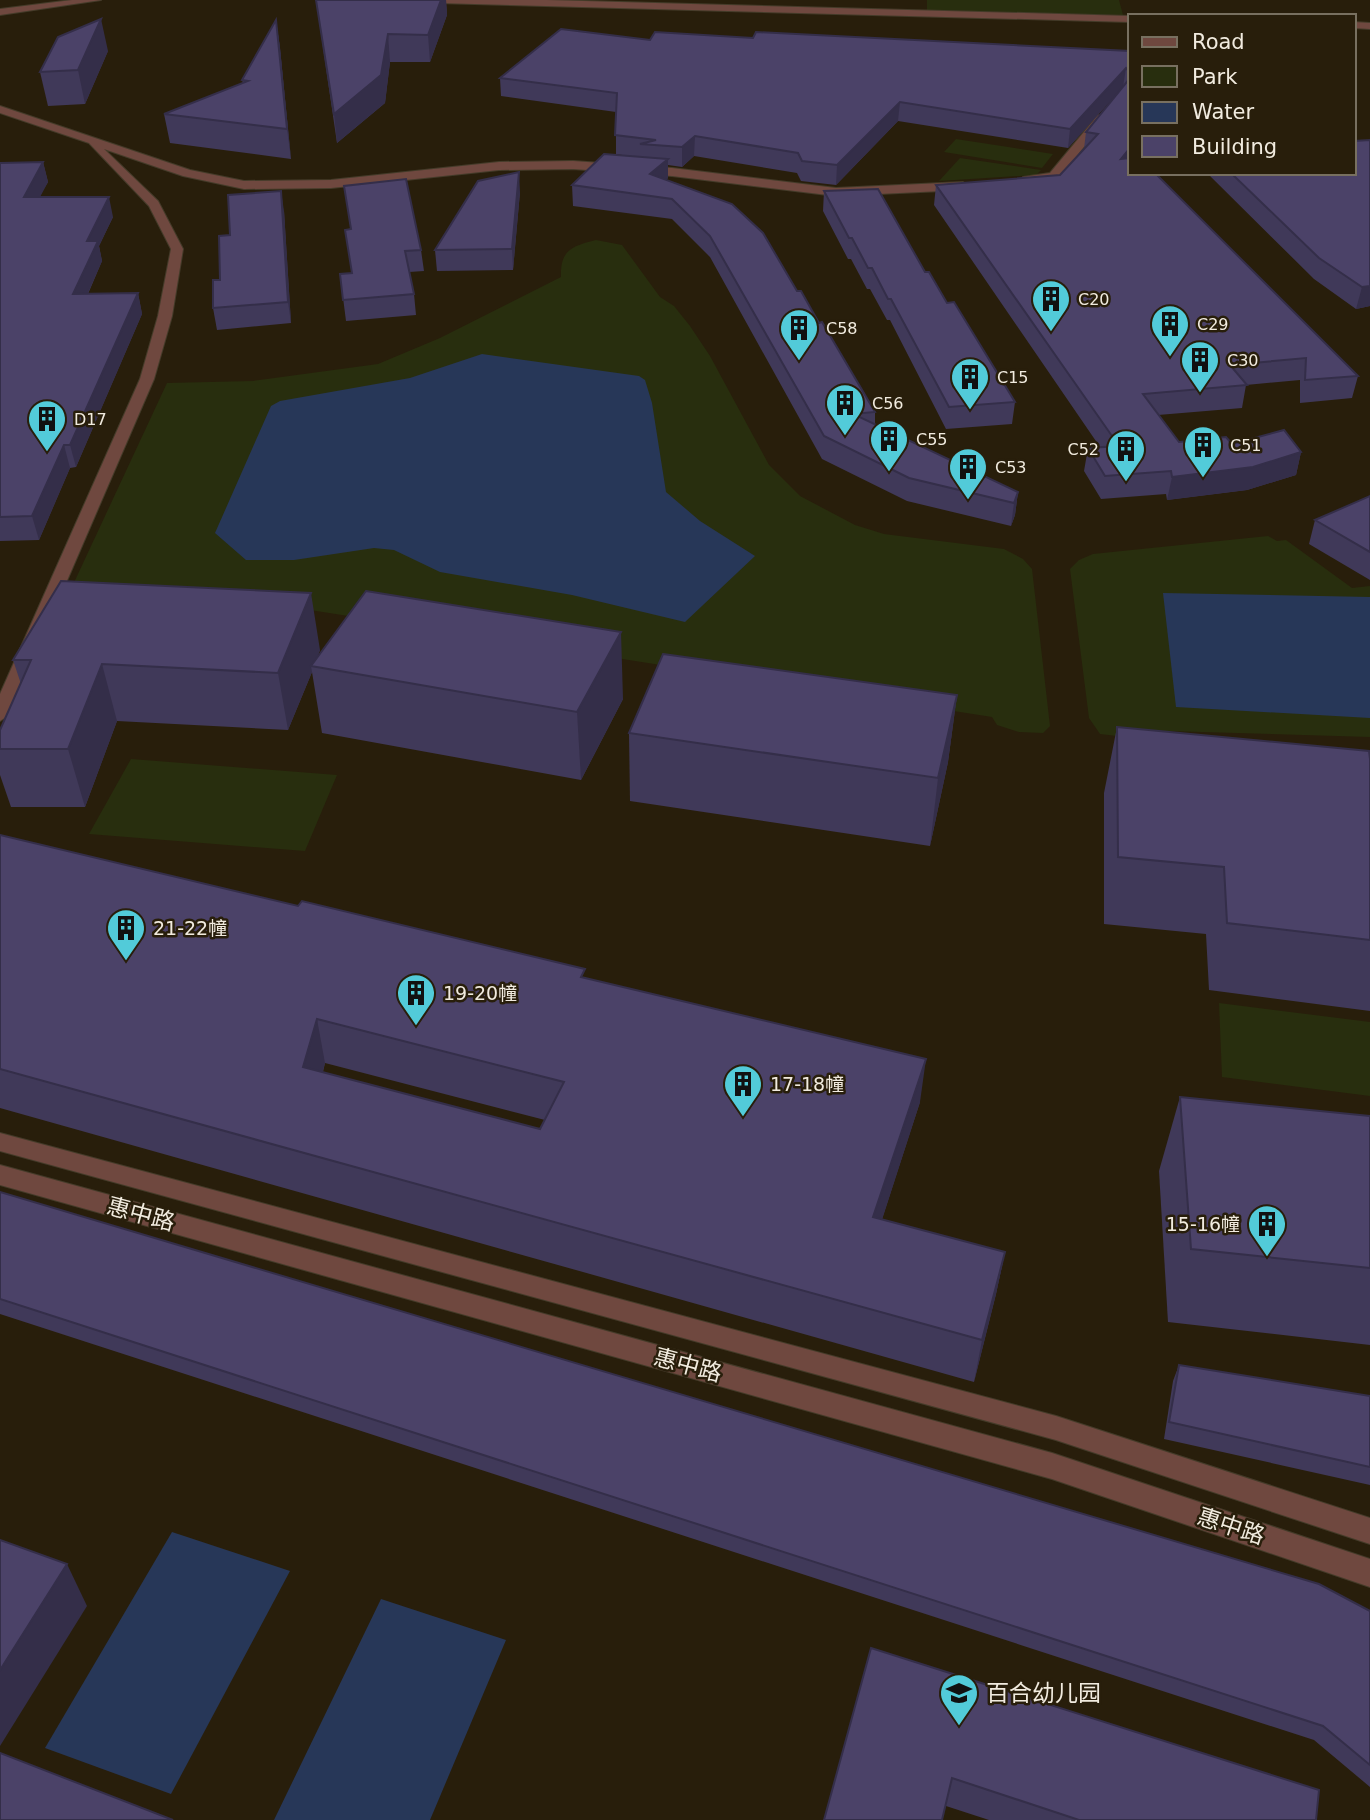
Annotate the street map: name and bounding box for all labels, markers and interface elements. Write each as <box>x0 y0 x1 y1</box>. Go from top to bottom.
legend <box>1128 14 1356 175</box>
text: Road <box>1192 30 1245 54</box>
text: Park <box>1192 65 1238 89</box>
text: Water <box>1192 100 1254 124</box>
text: Building <box>1192 135 1277 159</box>
building icon: C20 <box>1030 278 1072 333</box>
place label: C20 <box>1078 290 1110 309</box>
building icon: C29 <box>1149 303 1191 358</box>
building icon: C58 <box>778 307 820 362</box>
place label: C29 <box>1197 315 1229 334</box>
place label: C58 <box>826 319 858 338</box>
building icon: C30 <box>1179 339 1221 394</box>
place label: C30 <box>1227 351 1259 370</box>
building icon: C15 <box>949 356 991 411</box>
place label: C15 <box>997 368 1029 387</box>
building icon: C56 <box>824 382 866 437</box>
place label: C56 <box>872 394 904 413</box>
building icon: D17 <box>26 398 68 453</box>
place label: D17 <box>74 410 107 429</box>
building icon: C55 <box>868 418 910 473</box>
building icon: C51 <box>1182 424 1224 479</box>
building icon: C52 <box>1105 428 1147 483</box>
place label: C55 <box>916 430 948 449</box>
place label: C51 <box>1230 436 1262 455</box>
place label: C52 <box>1067 440 1099 459</box>
building icon: C53 <box>947 446 989 501</box>
place label: C53 <box>995 458 1027 477</box>
building icon: 21-22幢 <box>105 907 147 962</box>
place label: 21-22幢 <box>153 917 227 939</box>
building icon: 19-20幢 <box>395 972 437 1027</box>
place label: 19-20幢 <box>443 982 517 1004</box>
building icon: 17-18幢 <box>722 1063 764 1118</box>
place label: 17-18幢 <box>770 1073 844 1095</box>
street label: 惠中路 <box>104 1193 178 1235</box>
building icon: 15-16幢 <box>1246 1203 1288 1258</box>
place label: 15-16幢 <box>1166 1213 1240 1235</box>
street label: 惠中路 <box>651 1344 725 1386</box>
street label: 惠中路 <box>1194 1503 1268 1549</box>
school or university icon: 百合幼儿园 <box>938 1672 980 1727</box>
place label: 百合幼儿园 <box>986 1680 1101 1706</box>

